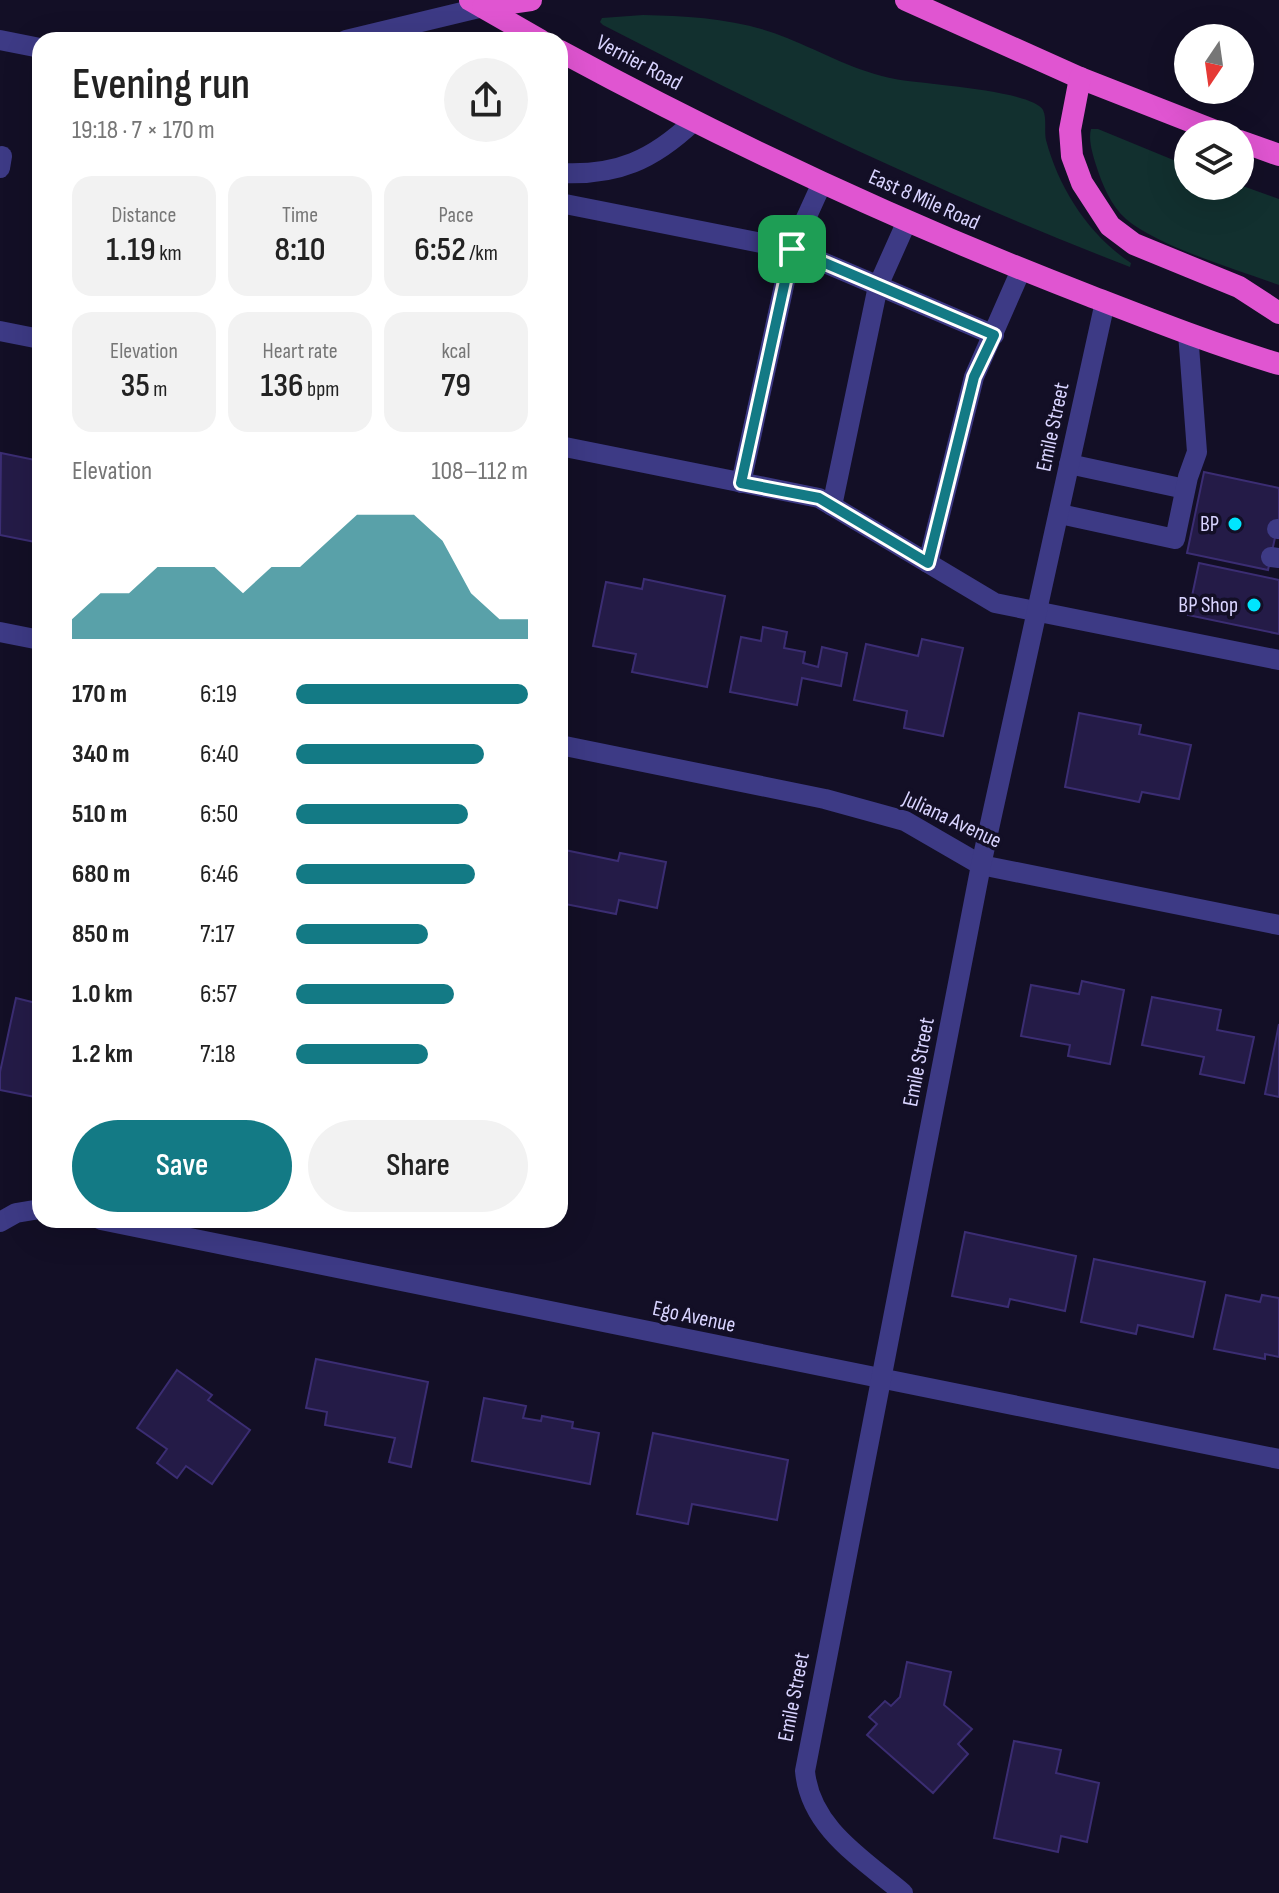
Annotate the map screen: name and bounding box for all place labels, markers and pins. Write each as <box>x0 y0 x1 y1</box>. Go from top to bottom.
pin <box>758 215 826 283</box>
place label: BP <box>1200 511 1219 538</box>
marker: BP <box>1226 515 1244 533</box>
place label: BP Shop <box>1178 592 1238 619</box>
marker: BP Shop <box>1245 596 1263 614</box>

